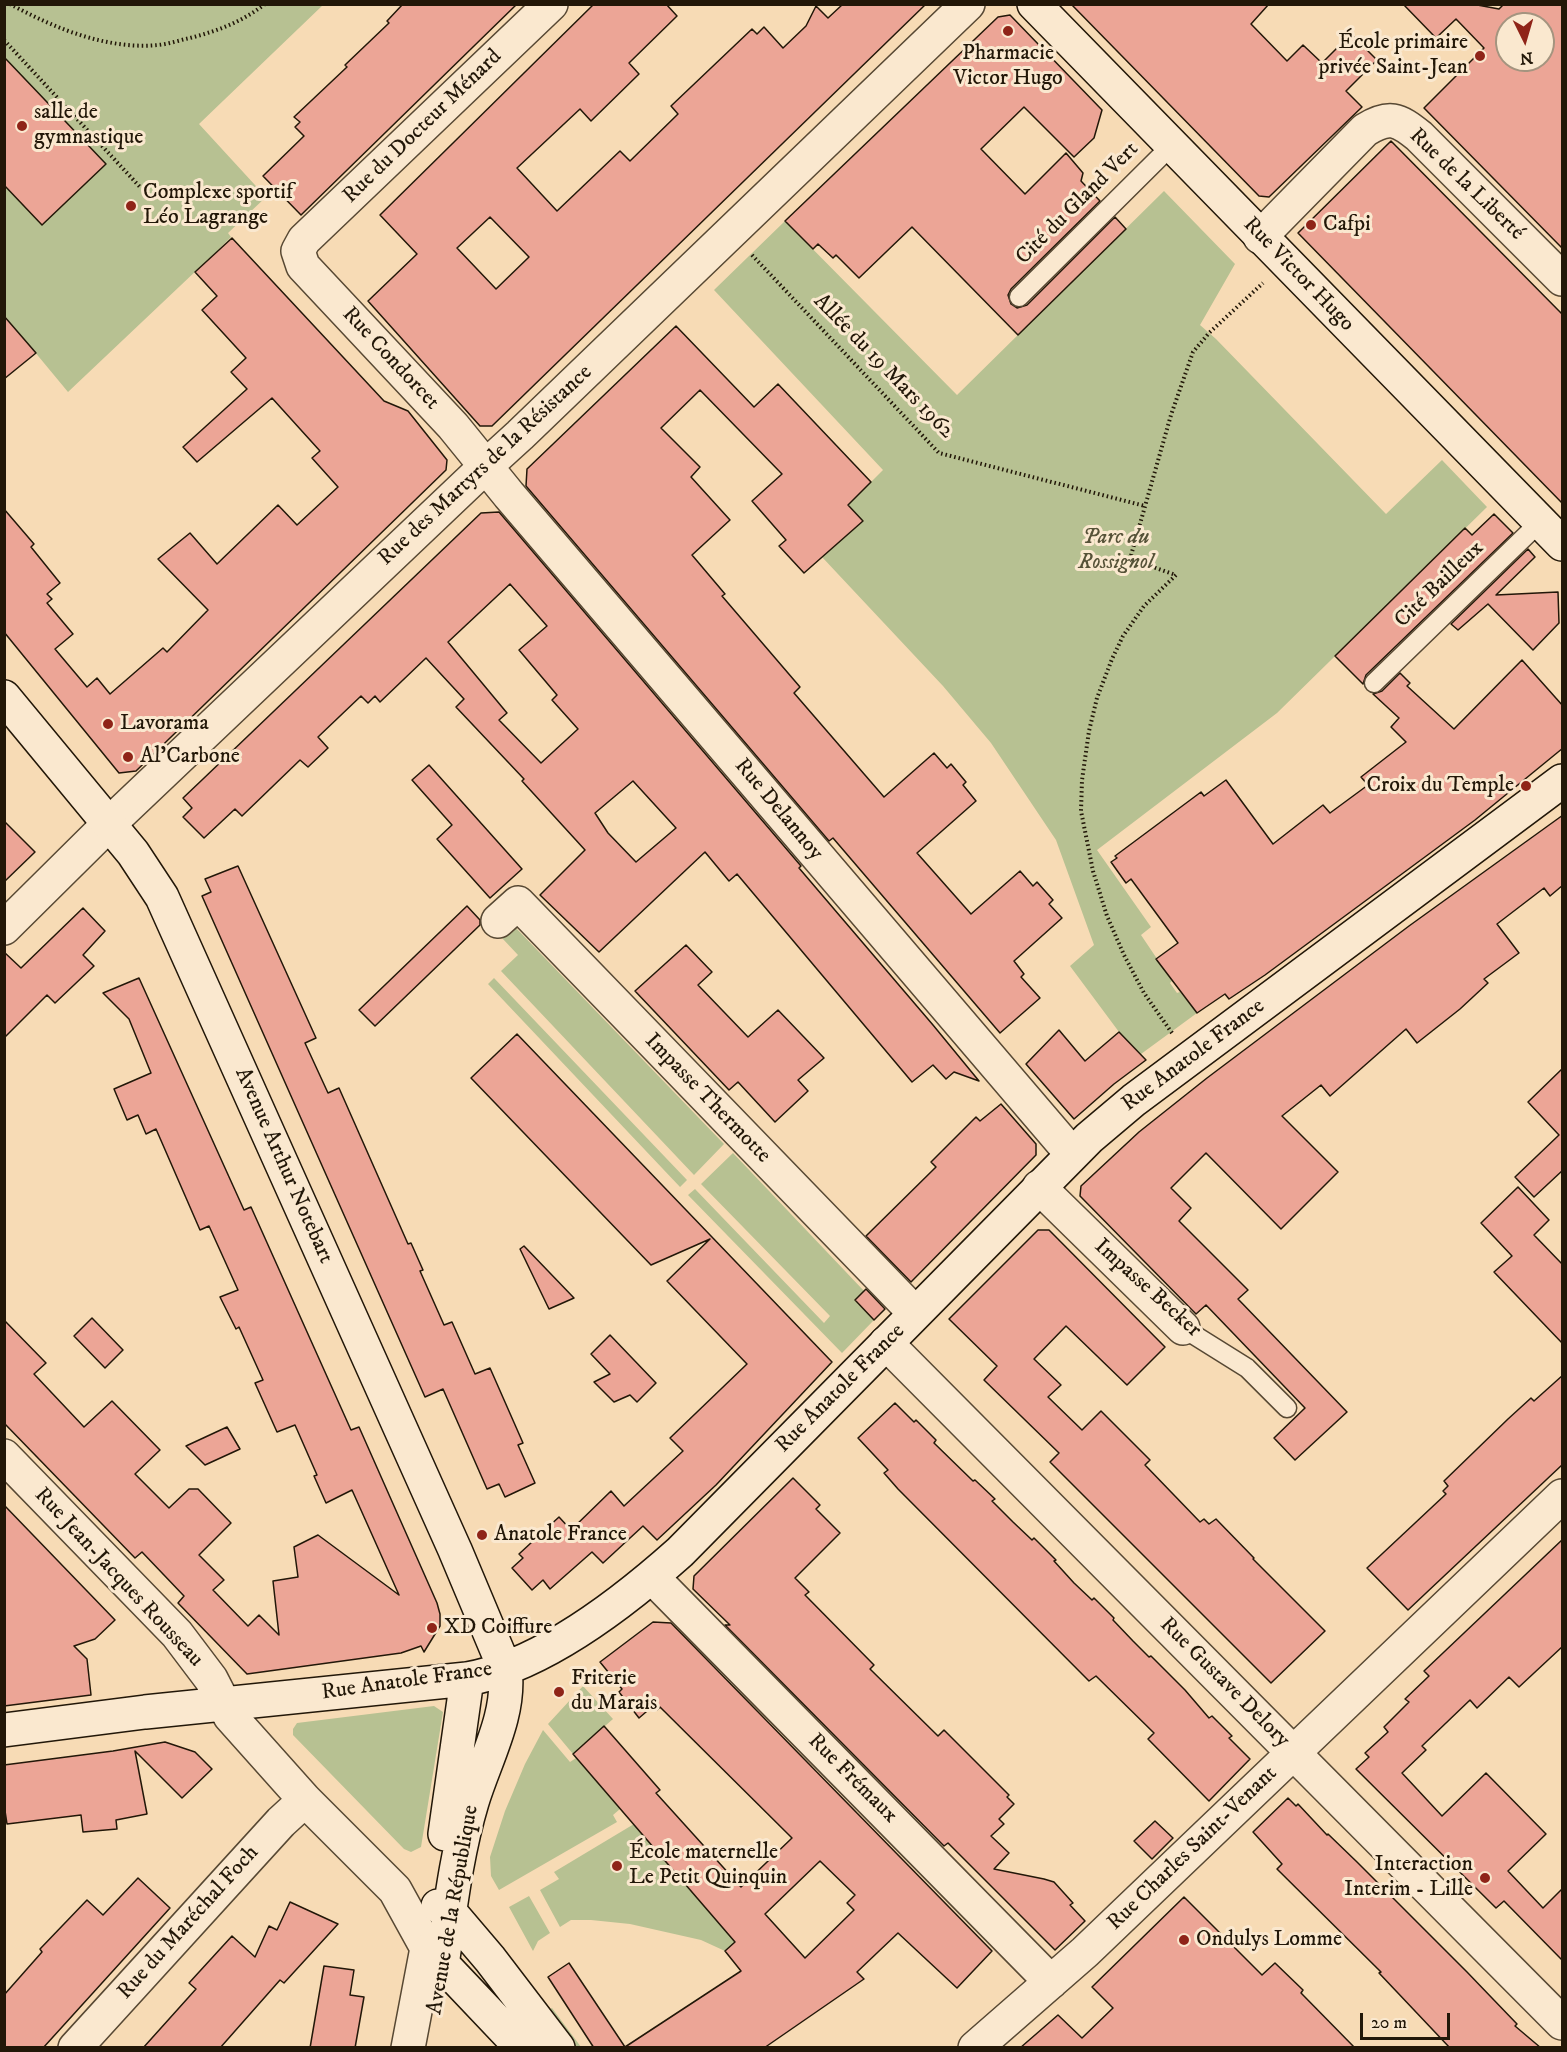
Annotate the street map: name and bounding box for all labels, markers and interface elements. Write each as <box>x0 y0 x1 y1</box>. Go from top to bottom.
north arrow <box>1495 12 1555 72</box>
marker: Pharmacie Victor Hugo <box>1001 24 1015 38</box>
place label: École primaire privée Saint-Jean <box>1318 30 1468 82</box>
place label: Pharmacie Victor Hugo <box>953 41 1063 92</box>
street label: Rue du Docteur Ménard <box>338 44 508 210</box>
text: N <box>1519 47 1534 68</box>
marker: École primaire privée Saint-Jean <box>1473 49 1487 63</box>
place label: salle de gymnastique <box>34 100 143 152</box>
marker: salle de gymnastique <box>15 119 29 133</box>
street label: Rue de la Liberté <box>1403 123 1529 247</box>
street label: Cité du Gland Vert <box>1011 137 1145 271</box>
place label: Complexe sportif Léo Lagrange <box>143 180 293 231</box>
marker: Complexe sportif Léo Lagrange <box>124 199 138 213</box>
street label: Rue Victor Hugo <box>1237 212 1359 338</box>
place label: Cafpi <box>1323 212 1371 238</box>
marker: Cafpi <box>1304 218 1318 232</box>
street label: Allée du 19 Mars 1962 <box>807 289 959 445</box>
street label: Rue Condorcet <box>336 302 444 416</box>
street label: Rue des Martyrs de la Résistance <box>374 360 598 572</box>
park label: Parc du Rossignol <box>1078 525 1154 576</box>
street label: Cité Bailleux <box>1390 536 1490 634</box>
place label: Lavorama <box>120 711 209 737</box>
marker: Lavorama <box>101 717 115 731</box>
place label: Al'Carbone <box>140 744 240 770</box>
marker: Al'Carbone <box>121 750 135 764</box>
street label: Rue Delannoy <box>728 754 828 866</box>
place label: Croix du Temple <box>1366 773 1514 799</box>
marker: Croix du Temple <box>1519 779 1533 793</box>
street label: Rue Anatole France <box>1117 994 1271 1118</box>
street label: Impasse Thermotte <box>638 1029 776 1169</box>
street label: Avenue Arthur Notebart <box>228 1064 338 1268</box>
street label: Impasse Becker <box>1088 1234 1206 1344</box>
street label: Rue Anatole France <box>771 1319 911 1459</box>
street label: Rue Jean-Jacques Rousseau <box>28 1483 208 1673</box>
place label: Anatole France <box>494 1522 627 1548</box>
marker: Anatole France <box>475 1528 489 1542</box>
street label: Rue Gustave Delory <box>1153 1612 1295 1754</box>
place label: XD Coiffure <box>444 1615 552 1641</box>
marker: XD Coiffure <box>425 1621 439 1635</box>
street label: Rue Anatole France <box>320 1657 494 1707</box>
place label: Friterie du Marais <box>571 1666 657 1718</box>
marker: Friterie du Marais <box>552 1685 566 1699</box>
street label: Rue Frémaux <box>802 1729 902 1829</box>
street label: Rue Charles Saint-Venant <box>1103 1761 1283 1937</box>
street label: Avenue de la République <box>423 1803 485 2017</box>
street label: Rue du Maréchal Foch <box>113 1840 265 2006</box>
place label: École maternelle Le Petit Quinquin <box>629 1840 787 1892</box>
place label: Interaction Interim - Lille <box>1344 1852 1473 1904</box>
marker: École maternelle Le Petit Quinquin <box>610 1859 624 1873</box>
marker: Interaction Interim - Lille <box>1478 1871 1492 1885</box>
place label: Ondulys Lomme <box>1196 1927 1342 1953</box>
marker: Ondulys Lomme <box>1177 1933 1191 1947</box>
scale bar <box>1363 2001 1453 2039</box>
text: 20 m <box>1371 2012 1407 2034</box>

